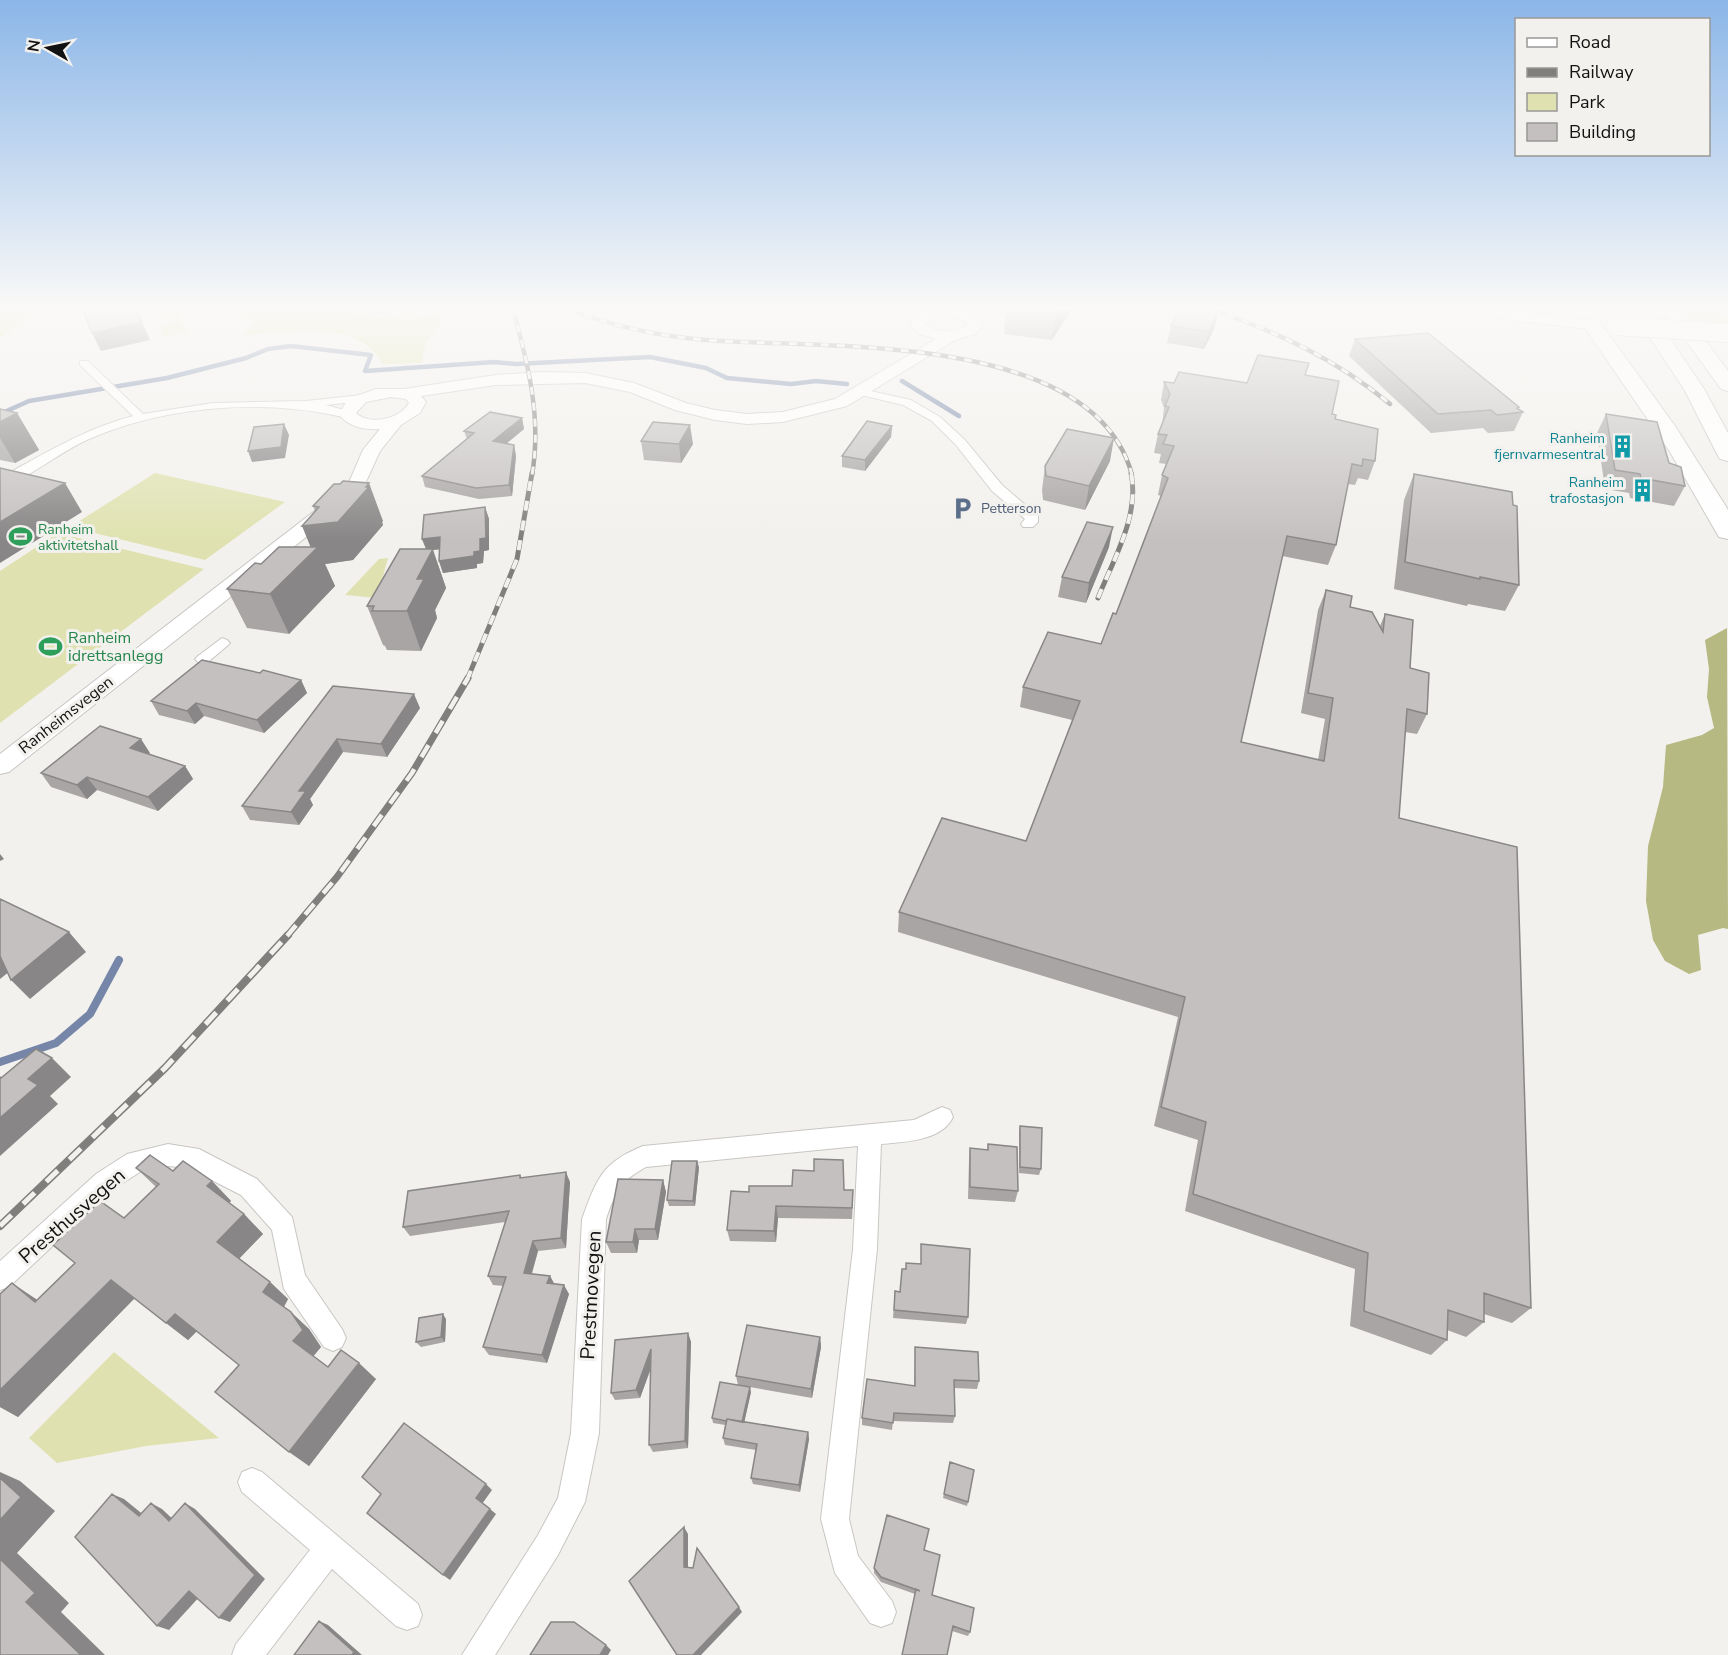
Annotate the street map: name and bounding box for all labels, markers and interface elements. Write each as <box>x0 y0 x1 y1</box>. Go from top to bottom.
north arrow <box>18 18 78 78</box>
legend <box>1515 18 1710 156</box>
text: Road <box>1569 30 1611 54</box>
text: N <box>22 38 46 53</box>
text: Railway <box>1569 60 1634 84</box>
text: Park <box>1569 90 1606 114</box>
text: Building <box>1569 120 1636 144</box>
place label: Ranheim fjernvarmesentral <box>1494 429 1606 464</box>
building icon: Ranheim fjernvarmesentral <box>1610 433 1636 459</box>
place label: Ranheim trafostasjon <box>1550 473 1624 508</box>
building icon: Ranheim trafostasjon <box>1629 477 1655 503</box>
parking icon: Petterson <box>950 495 976 521</box>
place label: Petterson <box>981 499 1041 518</box>
place label: Ranheim aktivitetshall <box>38 520 119 555</box>
sports icon: Ranheim aktivitetshall <box>7 524 33 550</box>
place label: Ranheim idrettsanlegg <box>68 627 163 667</box>
sports icon: Ranheim idrettsanlegg <box>37 634 63 660</box>
street label: Ranheimsvegen <box>14 671 118 759</box>
street label: Presthusvegen <box>13 1162 131 1270</box>
street label: Prestmovegen <box>574 1230 608 1360</box>

